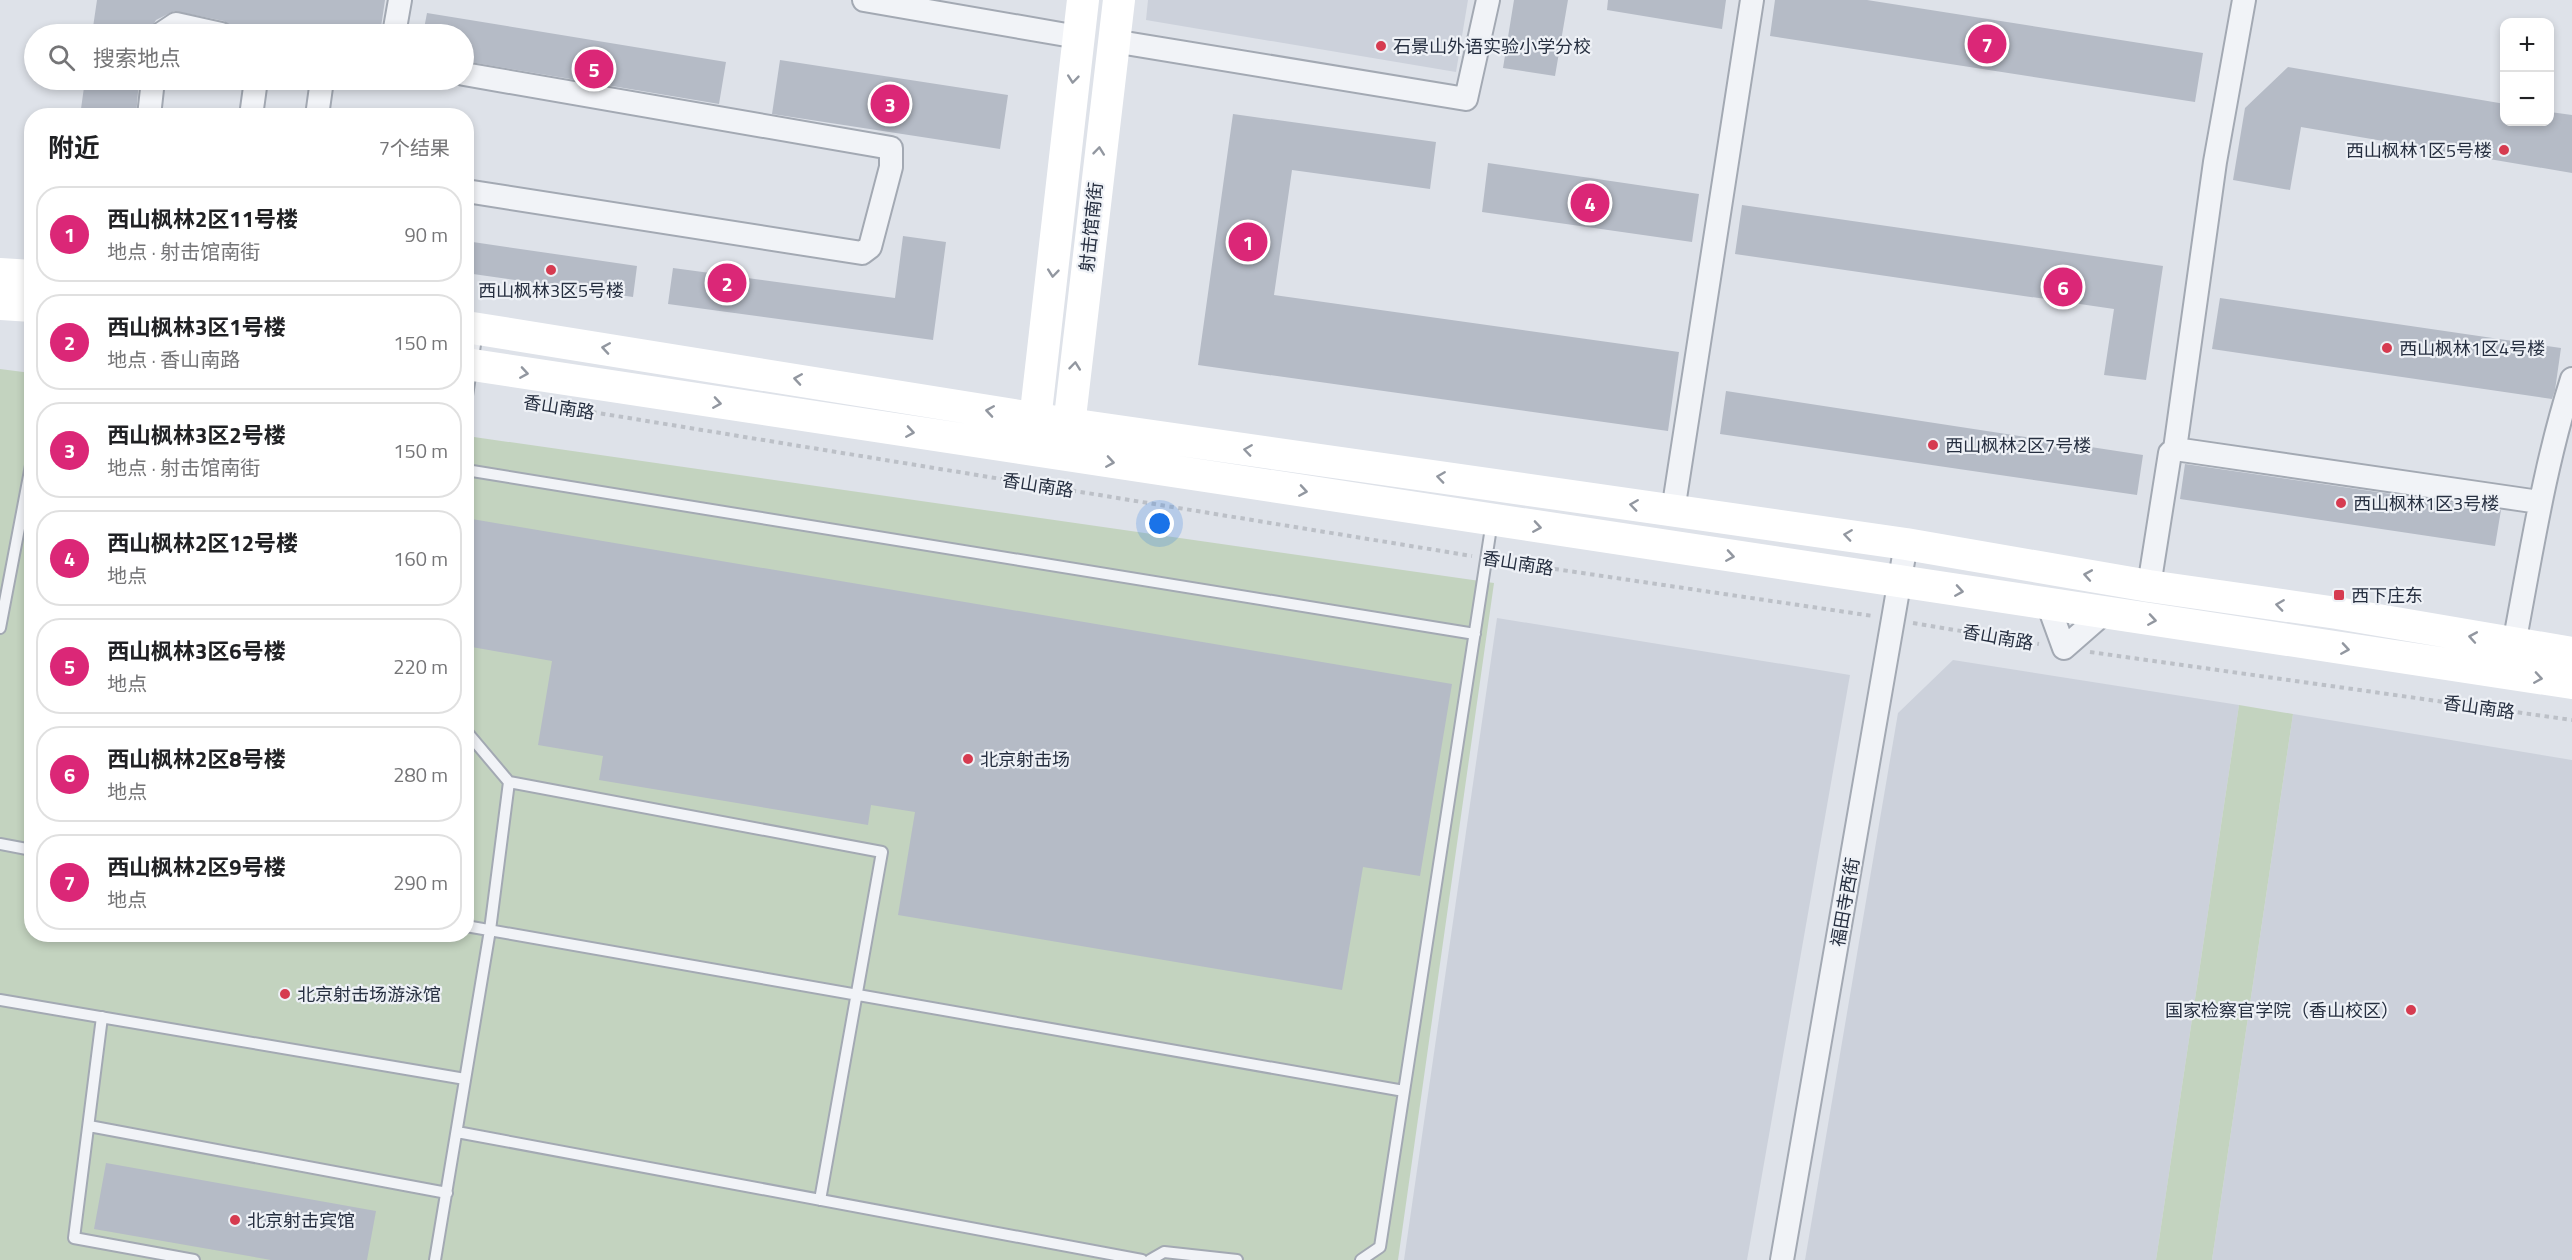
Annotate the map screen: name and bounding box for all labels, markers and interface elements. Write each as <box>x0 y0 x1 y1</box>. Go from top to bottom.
map controls <box>2500 18 2554 126</box>
button: + <box>2500 18 2554 72</box>
pin: 7 <box>1968 22 2006 66</box>
search box <box>24 24 474 90</box>
place label: 石景山外语实验小学分校 <box>1393 33 1591 60</box>
marker: 石景山外语实验小学分校 <box>1374 39 1388 53</box>
icon: search <box>45 41 78 74</box>
text: 搜索地点 <box>93 41 181 75</box>
pin: 5 <box>574 46 614 92</box>
button: − <box>2500 72 2554 126</box>
one-way arrow <box>1067 74 1080 83</box>
pin: 3 <box>870 82 910 126</box>
text: 附近 <box>48 128 100 167</box>
text: 7个结果 <box>379 132 450 163</box>
place label: 西山枫林1区5号楼 <box>2346 137 2492 164</box>
marker: 西山枫林1区5号楼 <box>2497 143 2511 157</box>
one-way arrow <box>1093 147 1105 156</box>
pin: 4 <box>1570 180 1610 226</box>
street label: 射击馆南街 <box>1073 181 1109 273</box>
text: 西山枫林2区11号楼 <box>107 202 298 236</box>
text: 1 <box>64 219 75 250</box>
text: 90 m <box>404 219 448 250</box>
pin: 1 <box>1228 220 1268 264</box>
text: 地点 · 射击馆南街 <box>107 236 260 267</box>
pin: 2 <box>708 260 746 306</box>
marker: 西山枫林3区5号楼 <box>544 263 558 277</box>
pin: 6 <box>2044 264 2082 310</box>
one-way arrow <box>1047 268 1059 277</box>
place label: 西山枫林3区5号楼 <box>478 277 624 304</box>
text: 西山枫林3区1号楼 <box>107 310 286 344</box>
text: 2 <box>64 327 75 358</box>
text: 150 m <box>393 327 448 358</box>
place label: 西山枫林1区4号楼 <box>2399 335 2545 362</box>
marker: 西山枫林1区4号楼 <box>2380 341 2394 355</box>
one-way arrow <box>601 342 610 354</box>
text: 地点 · 香山南路 <box>107 344 240 375</box>
one-way arrow <box>1069 361 1081 370</box>
one-way arrow <box>520 367 529 379</box>
one-way arrow <box>793 373 803 386</box>
street label: 香山南路 <box>521 388 597 426</box>
one-way arrow <box>712 396 722 408</box>
one-way arrow <box>986 405 995 417</box>
text: 西山枫林3区2号楼 <box>107 418 286 452</box>
one-way arrow <box>905 426 914 438</box>
place label: 西山枫林2区7号楼 <box>1945 432 2091 459</box>
text: 3 <box>64 435 75 466</box>
text: 150 m <box>393 435 448 466</box>
marker: 西山枫林2区7号楼 <box>1926 438 1940 452</box>
one-way arrow <box>1244 444 1253 456</box>
text: 地点 · 射击馆南街 <box>107 452 260 483</box>
one-way arrow <box>1105 455 1115 468</box>
street label: 香山南路 <box>1000 466 1076 504</box>
one-way arrow <box>1437 472 1446 484</box>
one-way arrow <box>1298 485 1307 497</box>
place label: 西山枫林1区3号楼 <box>2353 490 2499 517</box>
marker: 西山枫林1区3号楼 <box>2334 496 2348 510</box>
one-way arrow <box>1630 500 1639 512</box>
your location <box>1145 509 1174 538</box>
one-way arrow <box>1532 520 1542 533</box>
text: 西山枫林2区12号楼 <box>107 526 298 560</box>
one-way arrow <box>1844 530 1853 542</box>
text: 4 <box>64 543 75 574</box>
text: 160 m <box>393 543 448 574</box>
street label: 香山南路 <box>1480 544 1556 582</box>
one-way arrow <box>1725 550 1734 562</box>
text: 地点 <box>107 560 147 591</box>
one-way arrow <box>2083 570 2092 582</box>
place label: 西下庄东 <box>2351 582 2423 609</box>
one-way arrow <box>1955 584 1964 596</box>
marker: 西下庄东 <box>2332 588 2346 602</box>
one-way arrow <box>2276 600 2285 612</box>
one-way arrow <box>2148 614 2157 626</box>
street label: 香山南路 <box>1960 617 2036 657</box>
one-way arrow <box>2468 631 2478 644</box>
text: 西山枫林3区6号楼 <box>107 634 286 668</box>
one-way arrow <box>2340 643 2350 655</box>
text: 5 <box>64 651 75 682</box>
text: 220 m <box>393 651 448 682</box>
text: 地点 <box>107 668 147 699</box>
one-way arrow <box>2533 672 2542 684</box>
street label: 香山南路 <box>2441 689 2517 725</box>
text: 西山枫林2区8号楼 <box>107 742 286 776</box>
place label: 北京射击场 <box>980 746 1070 773</box>
marker: 北京射击场 <box>961 752 975 766</box>
text: 6 <box>64 759 75 790</box>
text: 280 m <box>393 759 448 790</box>
text: 地点 <box>107 776 147 807</box>
text: 西山枫林2区9号楼 <box>107 850 286 884</box>
street label: 福田寺西街 <box>1824 855 1866 949</box>
text: 7 <box>64 867 75 898</box>
text: 290 m <box>393 867 448 898</box>
text: 地点 <box>107 884 147 915</box>
place label: 北京射击场游泳馆 <box>297 981 441 1008</box>
marker: 北京射击场游泳馆 <box>278 987 292 1001</box>
place label: 国家检察官学院（香山校区） <box>2165 997 2399 1024</box>
marker: 国家检察官学院（香山校区） <box>2404 1003 2418 1017</box>
place label: 北京射击宾馆 <box>247 1207 355 1234</box>
marker: 北京射击宾馆 <box>228 1213 242 1227</box>

